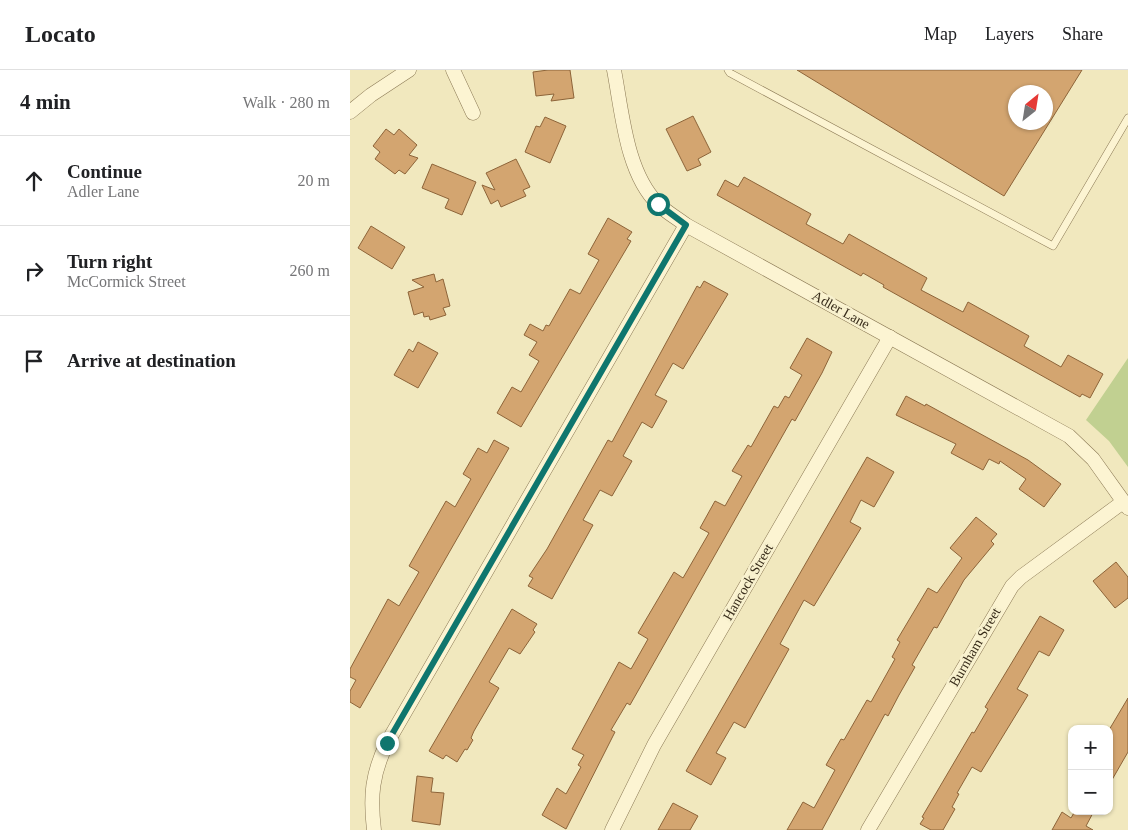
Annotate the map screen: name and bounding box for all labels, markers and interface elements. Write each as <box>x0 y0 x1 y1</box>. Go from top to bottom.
text: Locato <box>25 21 96 47</box>
text: Map <box>924 24 957 44</box>
text: Layers <box>985 24 1034 44</box>
text: Share <box>1062 24 1103 44</box>
north arrow <box>1008 85 1053 130</box>
text: 4 min <box>20 90 71 114</box>
text: Walk · 280 m <box>243 94 330 111</box>
text: Continue <box>67 161 142 182</box>
icon: ahead <box>20 167 48 195</box>
text: 20 m <box>298 172 330 189</box>
text: Adler Lane <box>67 183 139 200</box>
route start <box>647 193 670 216</box>
text: Turn right <box>67 251 152 272</box>
icon: right <box>20 257 48 285</box>
text: 260 m <box>290 262 330 279</box>
text: McCormick Street <box>67 273 186 290</box>
street label: Adler Lane <box>810 288 872 332</box>
icon: arrive <box>20 347 48 375</box>
text: Arrive at destination <box>67 350 236 371</box>
street label: Hancock Street <box>720 541 776 623</box>
street label: Burnham Street <box>946 605 1004 689</box>
map controls <box>1068 725 1113 815</box>
button: + <box>1068 725 1113 770</box>
route end <box>376 732 399 755</box>
button: − <box>1068 770 1113 815</box>

